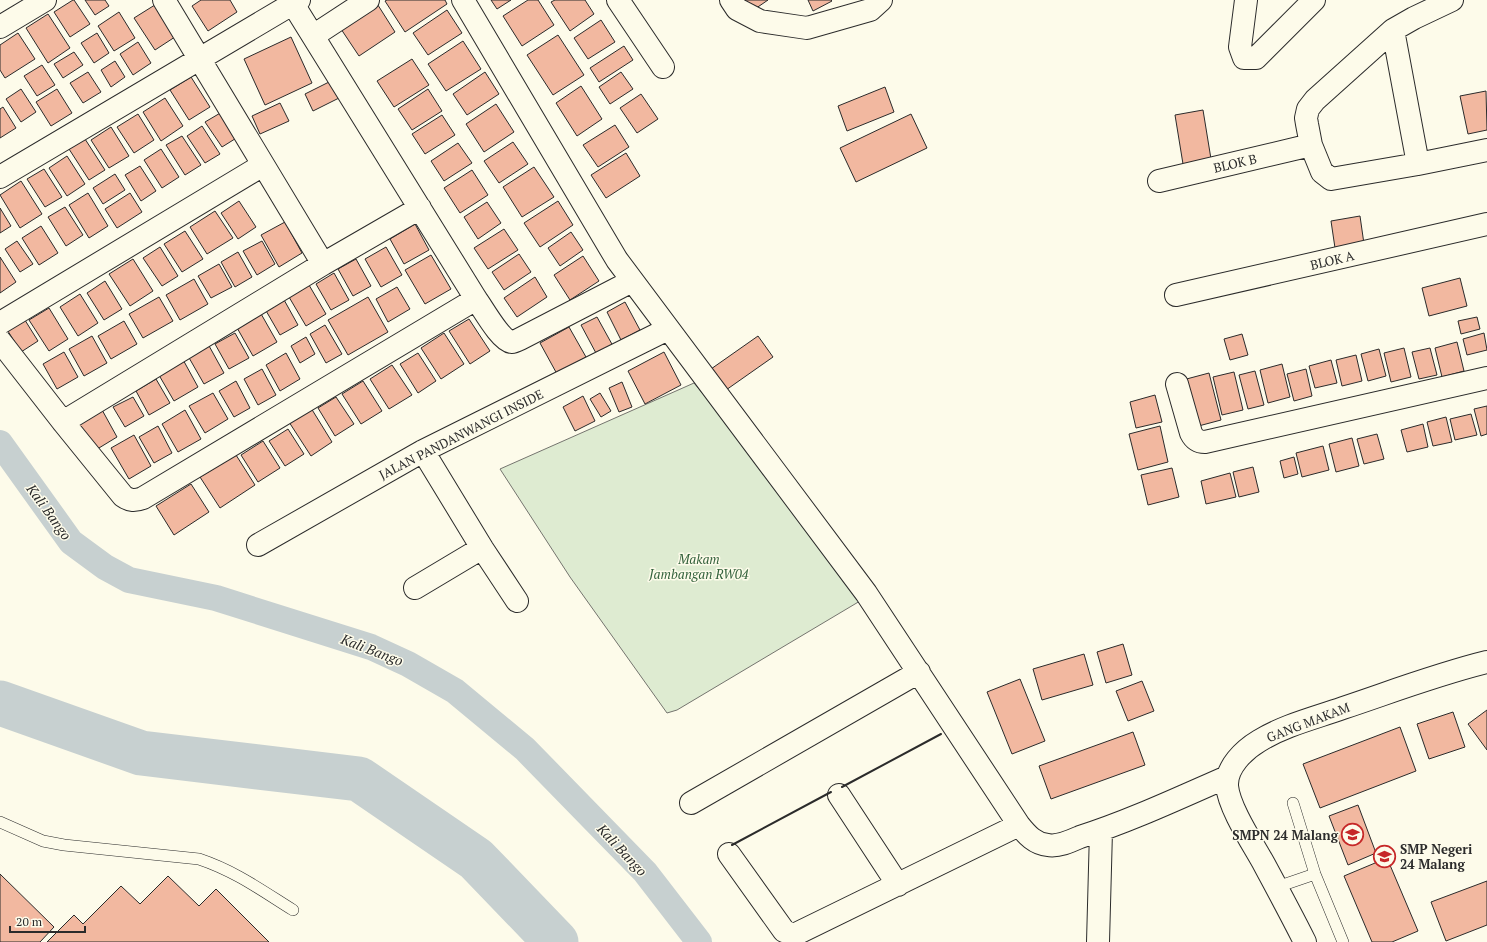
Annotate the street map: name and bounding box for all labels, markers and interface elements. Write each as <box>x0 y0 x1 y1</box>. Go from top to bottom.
street label: BLOK B <box>1212 149 1258 177</box>
street label: BLOK A <box>1308 246 1356 274</box>
street label: JALAN PANDANWANGI INSIDE <box>376 385 546 483</box>
water label: Kali Bango <box>22 479 76 544</box>
park label: Makam Jambangan RW04 <box>648 550 749 583</box>
water label: Kali Bango <box>338 629 406 670</box>
street label: GANG MAKAM <box>1264 698 1352 746</box>
water label: Kali Bango <box>593 819 651 880</box>
school or university icon: SMPN 24 Malang <box>1340 822 1366 848</box>
place label: SMPN 24 Malang <box>1232 826 1339 844</box>
place label: SMP Negeri 24 Malang <box>1400 840 1472 873</box>
school or university icon: SMP Negeri 24 Malang <box>1371 843 1397 869</box>
scale bar <box>10 908 85 934</box>
text: 20 m <box>16 914 43 929</box>

